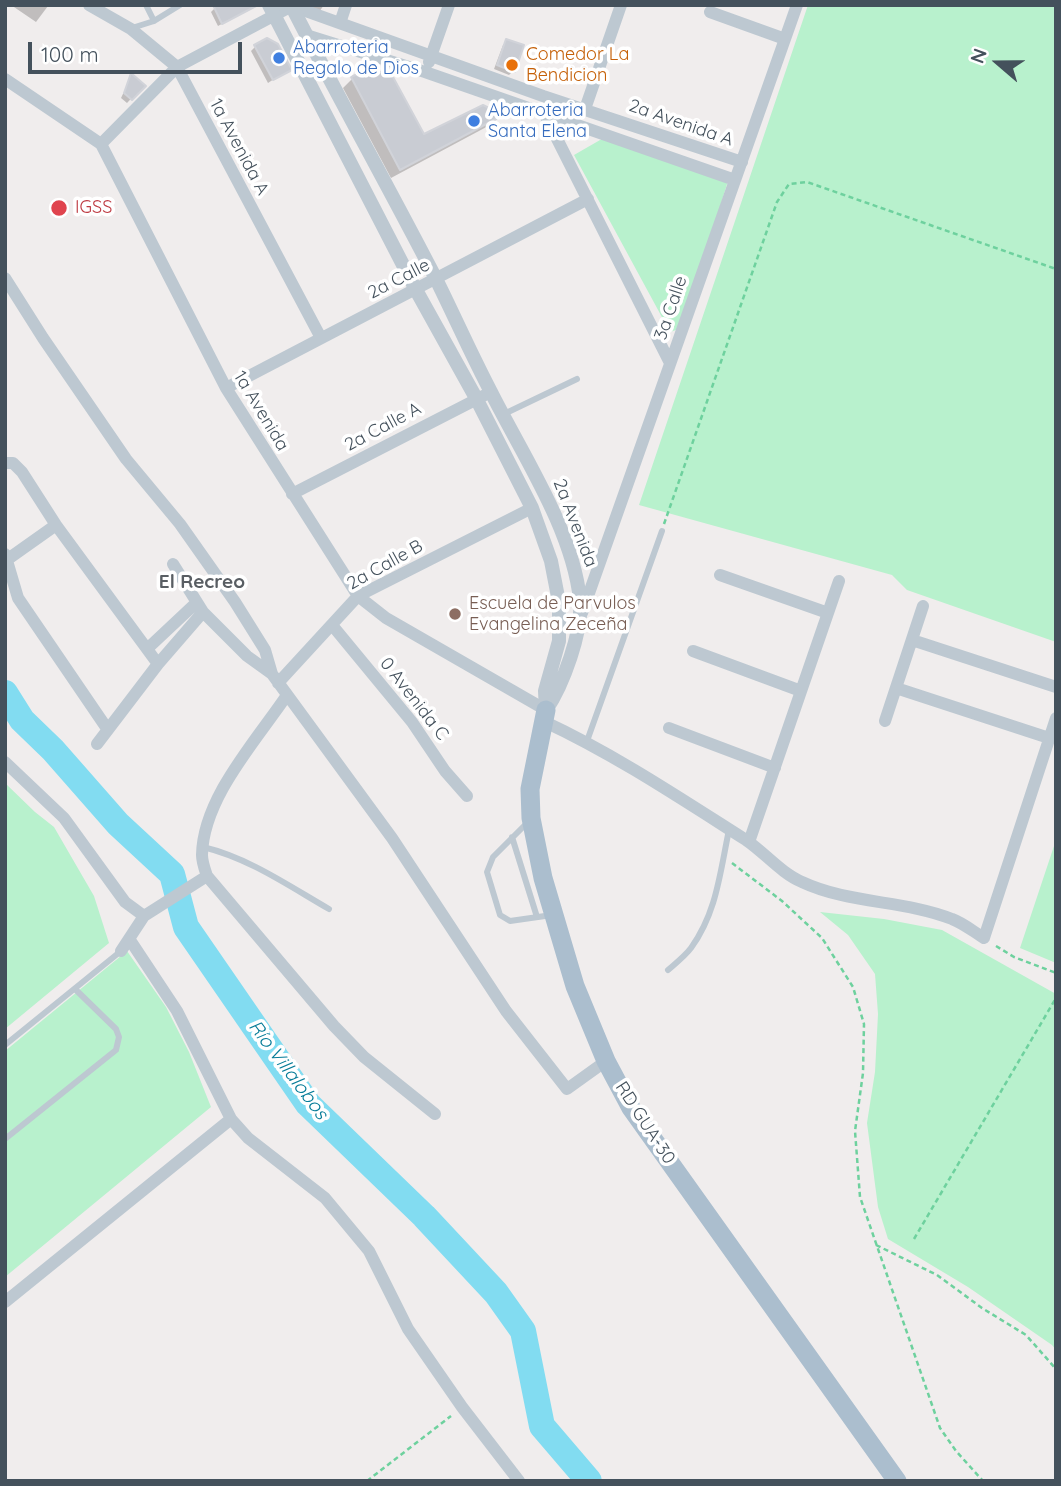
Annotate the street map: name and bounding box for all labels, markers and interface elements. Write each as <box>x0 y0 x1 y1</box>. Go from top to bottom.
scale bar <box>32 28 245 72</box>
north arrow <box>963 28 1033 98</box>
place label: Abarroteria Regalo de Dios <box>293 37 419 80</box>
text: 100 m <box>41 41 99 67</box>
place label: Comedor La Bendicion <box>526 44 629 86</box>
text: N <box>965 45 992 66</box>
marker: Abarroteria Regalo de Dios <box>271 50 287 66</box>
marker: Comedor La Bendicion <box>504 57 520 73</box>
street label: 1a Avenida A <box>205 95 273 199</box>
street label: 2a Avenida A <box>626 95 736 151</box>
place label: Abarroteria Santa Elena <box>488 100 587 142</box>
marker: Abarroteria Santa Elena <box>466 113 482 129</box>
place label: IGSS <box>75 197 112 219</box>
marker: IGSS <box>49 198 69 218</box>
street label: 2a Calle <box>364 254 434 304</box>
street label: 3a Calle <box>650 273 692 343</box>
street label: 1a Avenida <box>229 367 293 455</box>
street label: 2a Calle A <box>341 398 425 456</box>
street label: 2a Avenida <box>548 476 602 570</box>
street label: 2a Calle B <box>343 535 427 595</box>
district label: El Recreo <box>159 571 245 593</box>
place label: Escuela de Parvulos Evangelina Zeceña <box>469 593 636 636</box>
marker: Escuela de Parvulos Evangelina Zeceña <box>447 606 463 622</box>
street label: 0 Avenida C <box>375 653 453 745</box>
water label: Río Villalobos <box>243 1016 333 1124</box>
street label: RD GUA-30 <box>610 1078 680 1168</box>

